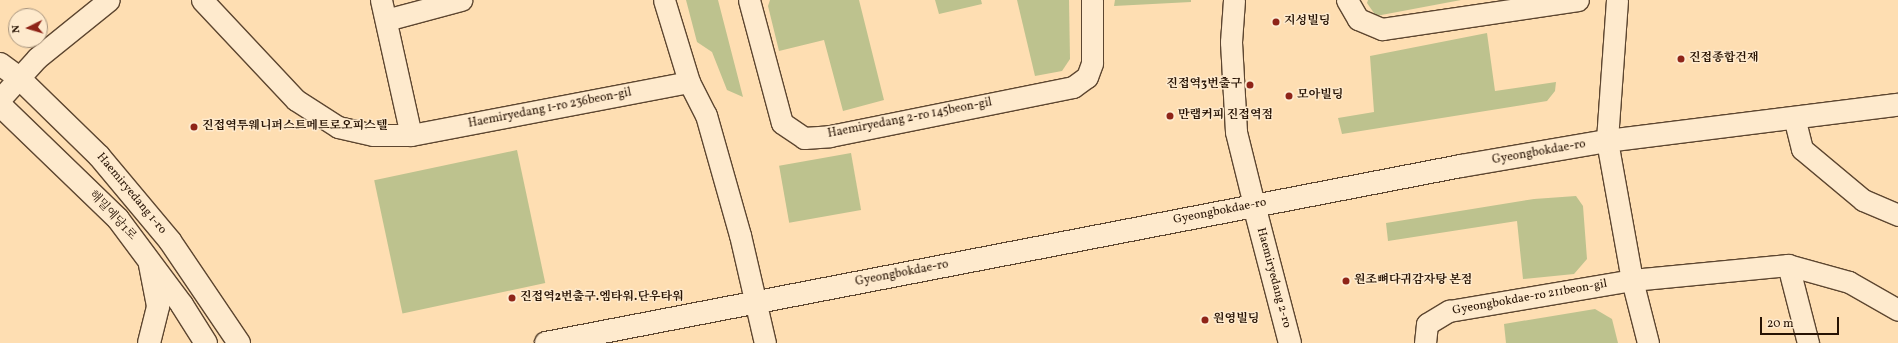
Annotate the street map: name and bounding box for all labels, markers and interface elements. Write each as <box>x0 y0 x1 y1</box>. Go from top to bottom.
north arrow <box>8 8 48 48</box>
place label: 지성빌딩 <box>1284 15 1330 29</box>
marker: 지성빌딩 <box>1271 17 1281 27</box>
text: N <box>9 24 24 34</box>
place label: 진접종합건재 <box>1689 52 1759 66</box>
marker: 진접종합건재 <box>1676 54 1686 64</box>
place label: 진접역3번출구 <box>1166 78 1242 92</box>
marker: 진접역3번출구 <box>1245 80 1255 90</box>
street label: Haemiryedang 1-ro 236beon-gil <box>467 86 633 132</box>
place label: 모아빌딩 <box>1297 89 1343 103</box>
marker: 모아빌딩 <box>1284 91 1294 101</box>
street label: Haemiryedang 2-ro 145beon-gil <box>827 96 993 142</box>
place label: 만랩커피 진접역점 <box>1178 109 1273 123</box>
marker: 만랩커피 진접역점 <box>1165 111 1175 121</box>
place label: 진접역투웨니퍼스트메트로오피스텔 <box>202 120 387 134</box>
marker: 진접역투웨니퍼스트메트로오피스텔 <box>189 122 199 132</box>
street label: Gyeongbokdae-ro <box>1491 138 1587 168</box>
street label: Haemiryedang 1-ro <box>93 151 169 237</box>
street label: 해밀예당1로 <box>85 188 139 244</box>
street label: Gyeongbokdae-ro <box>1172 196 1268 228</box>
street label: Haemiryedang 2-ro <box>1253 226 1293 330</box>
street label: Gyeongbokdae-ro <box>854 258 950 290</box>
place label: 원조뼈다귀감자탕 본점 <box>1354 274 1472 288</box>
marker: 원조뼈다귀감자탕 본점 <box>1341 276 1351 286</box>
street label: Gyeongbokdae-ro 211beon-gil <box>1451 277 1609 319</box>
place label: 진접역2번출구.엠타워.단우타워 <box>520 291 684 305</box>
marker: 진접역2번출구.엠타워.단우타워 <box>507 293 517 303</box>
scale bar <box>1762 309 1841 335</box>
place label: 원영빌딩 <box>1213 313 1259 327</box>
marker: 원영빌딩 <box>1200 315 1210 325</box>
text: 20 m <box>1767 316 1794 332</box>

